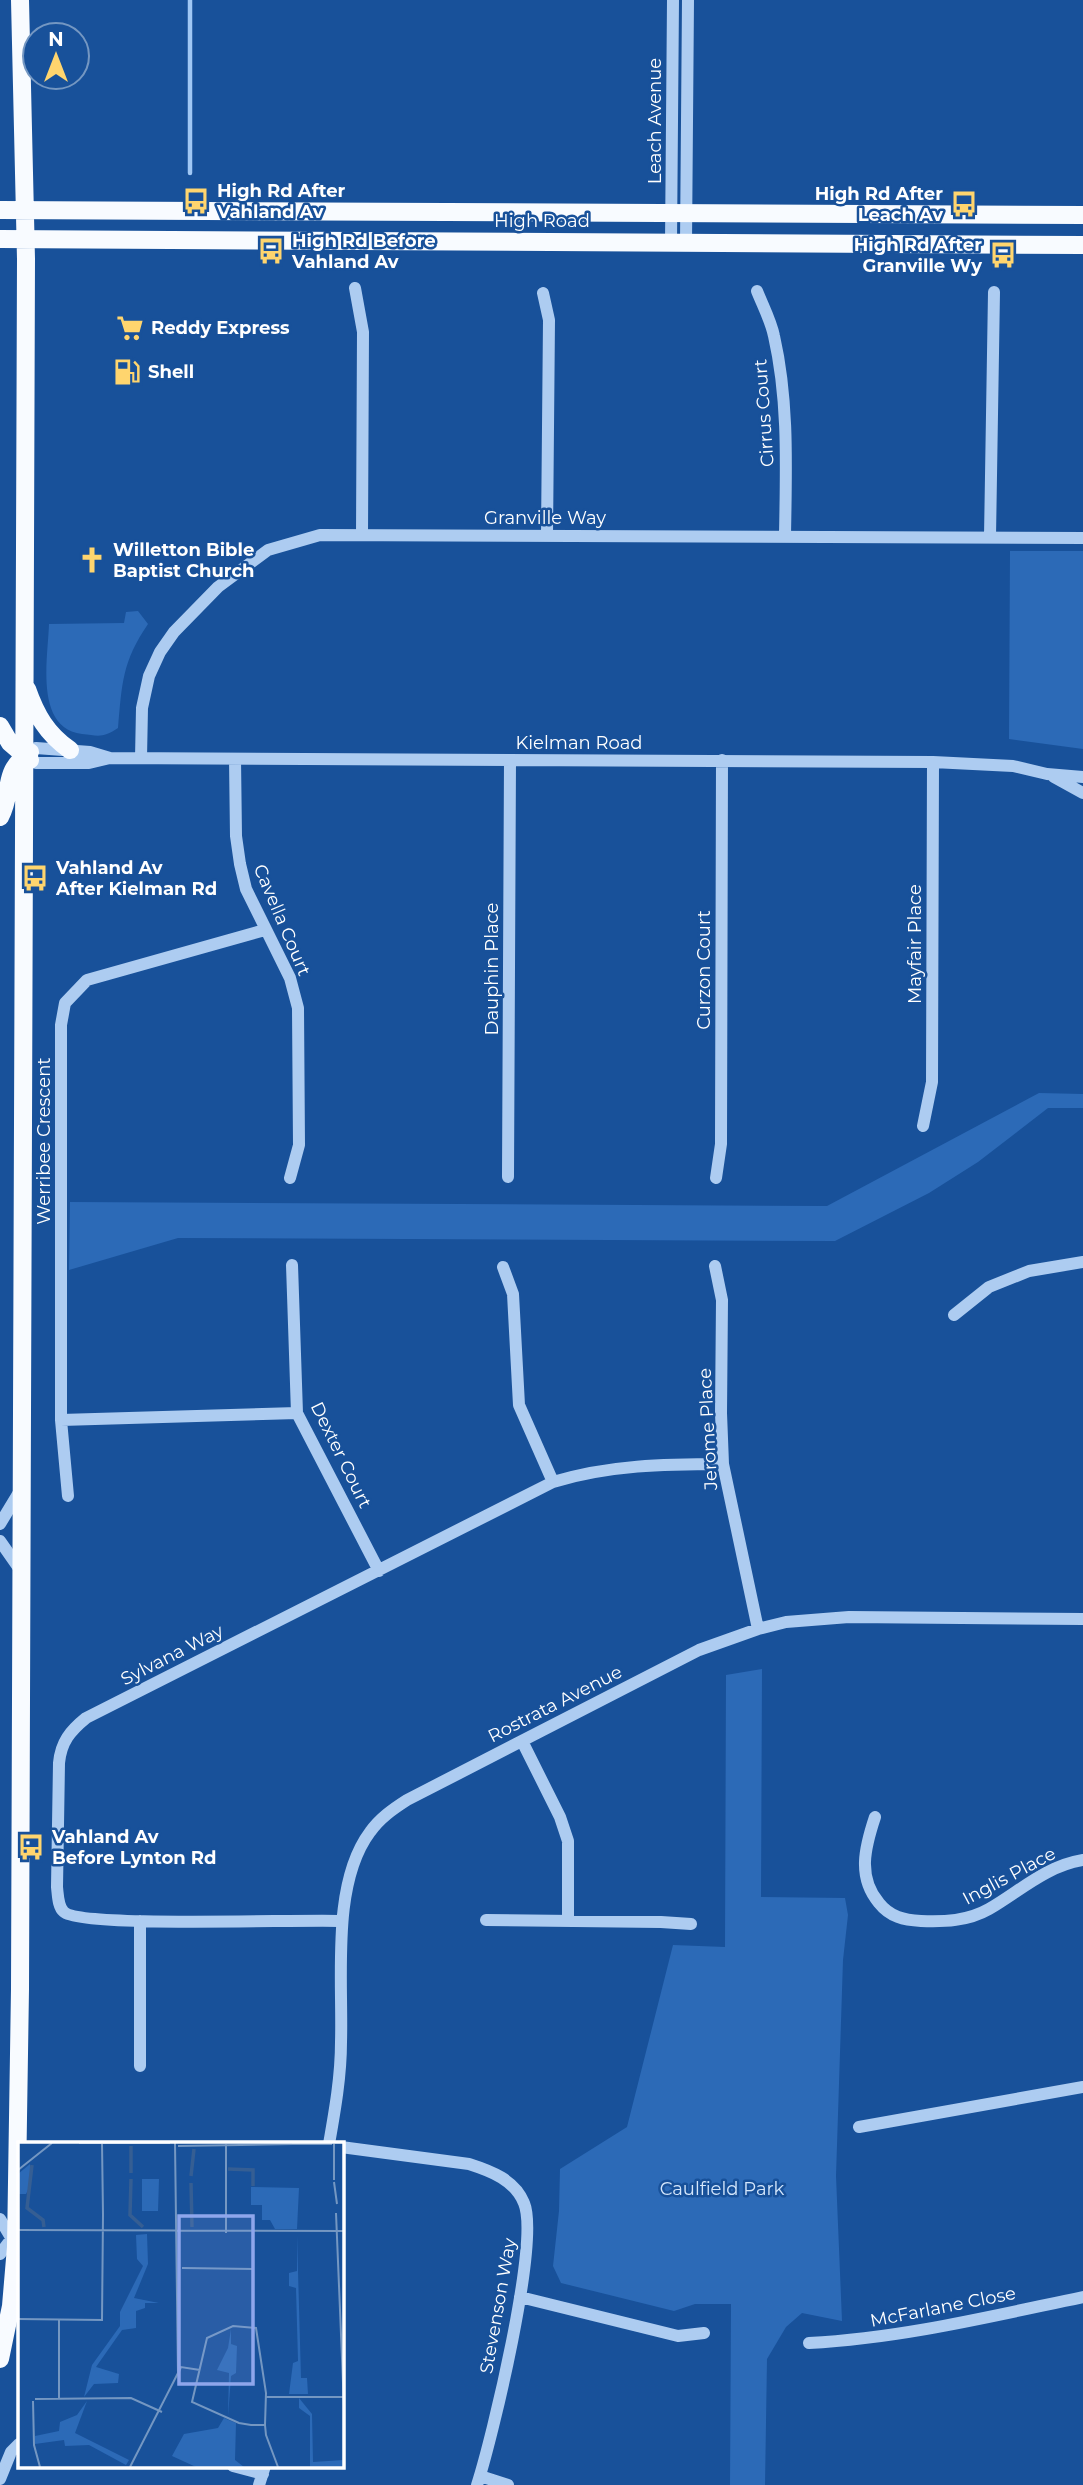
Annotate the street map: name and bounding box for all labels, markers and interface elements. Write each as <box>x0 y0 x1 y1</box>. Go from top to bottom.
north arrow <box>21 21 91 91</box>
text: N <box>48 28 64 51</box>
street label: Leach Avenue <box>644 58 666 184</box>
place label: High Rd After Vahland Av <box>216 180 346 223</box>
place label: High Rd After Leach Av <box>815 183 943 226</box>
bus stop icon: High Rd After Vahland Av <box>181 186 211 216</box>
bus stop icon: High Rd After Leach Av <box>949 189 979 219</box>
street label: High Road <box>494 210 590 232</box>
place label: High Rd Before Vahland Av <box>291 230 436 273</box>
place label: High Rd After Granville Wy <box>854 234 982 277</box>
bus stop icon: High Rd Before Vahland Av <box>256 236 286 266</box>
bus stop icon: High Rd After Granville Wy <box>988 240 1018 270</box>
supermarket icon: Reddy Express <box>115 313 145 343</box>
place label: Reddy Express <box>151 317 290 339</box>
fuel station icon: Shell <box>112 357 142 387</box>
street label: Cirrus Court <box>749 358 779 468</box>
place label: Shell <box>148 361 194 383</box>
street label: Granville Way <box>484 507 606 529</box>
place label: Willetton Bible Baptist Church <box>113 539 254 582</box>
church icon: Willetton Bible Baptist Church <box>77 545 107 575</box>
street label: Kielman Road <box>515 732 643 754</box>
place label: Vahland Av After Kielman Rd <box>55 857 217 900</box>
street label: Cavella Court <box>249 861 315 979</box>
bus stop icon: Vahland Av After Kielman Rd <box>20 863 50 893</box>
street label: Mayfair Place <box>904 884 926 1004</box>
street label: Dauphin Place <box>481 902 503 1035</box>
street label: Curzon Court <box>693 910 715 1030</box>
street label: Werribee Crescent <box>33 1057 55 1225</box>
street label: Jerome Place <box>694 1367 722 1492</box>
street label: Dexter Court <box>306 1398 376 1512</box>
street label: Sylvana Way <box>117 1620 227 1690</box>
street label: Rostrata Avenue <box>484 1661 626 1747</box>
place label: Vahland Av Before Lynton Rd <box>51 1826 216 1869</box>
bus stop icon: Vahland Av Before Lynton Rd <box>16 1832 46 1862</box>
street label: Inglis Place <box>959 1842 1059 1910</box>
inset map <box>18 2142 343 2468</box>
park label: Caulfield Park <box>660 2178 785 2200</box>
street label: Stevenson Way <box>475 2236 521 2375</box>
street label: McFarlane Close <box>868 2282 1018 2332</box>

